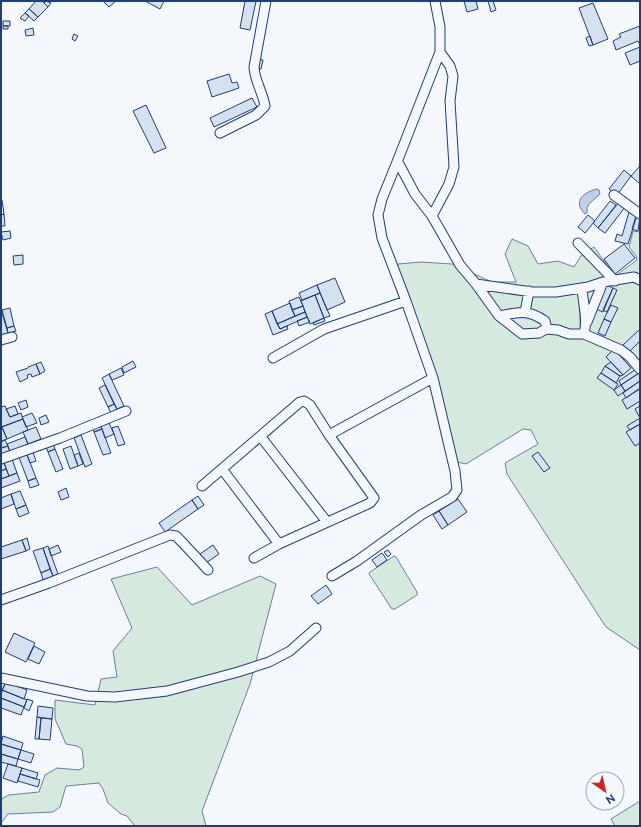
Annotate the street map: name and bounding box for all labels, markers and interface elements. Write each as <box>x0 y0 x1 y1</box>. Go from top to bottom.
north arrow <box>585 771 625 811</box>
text: N <box>603 791 617 807</box>

